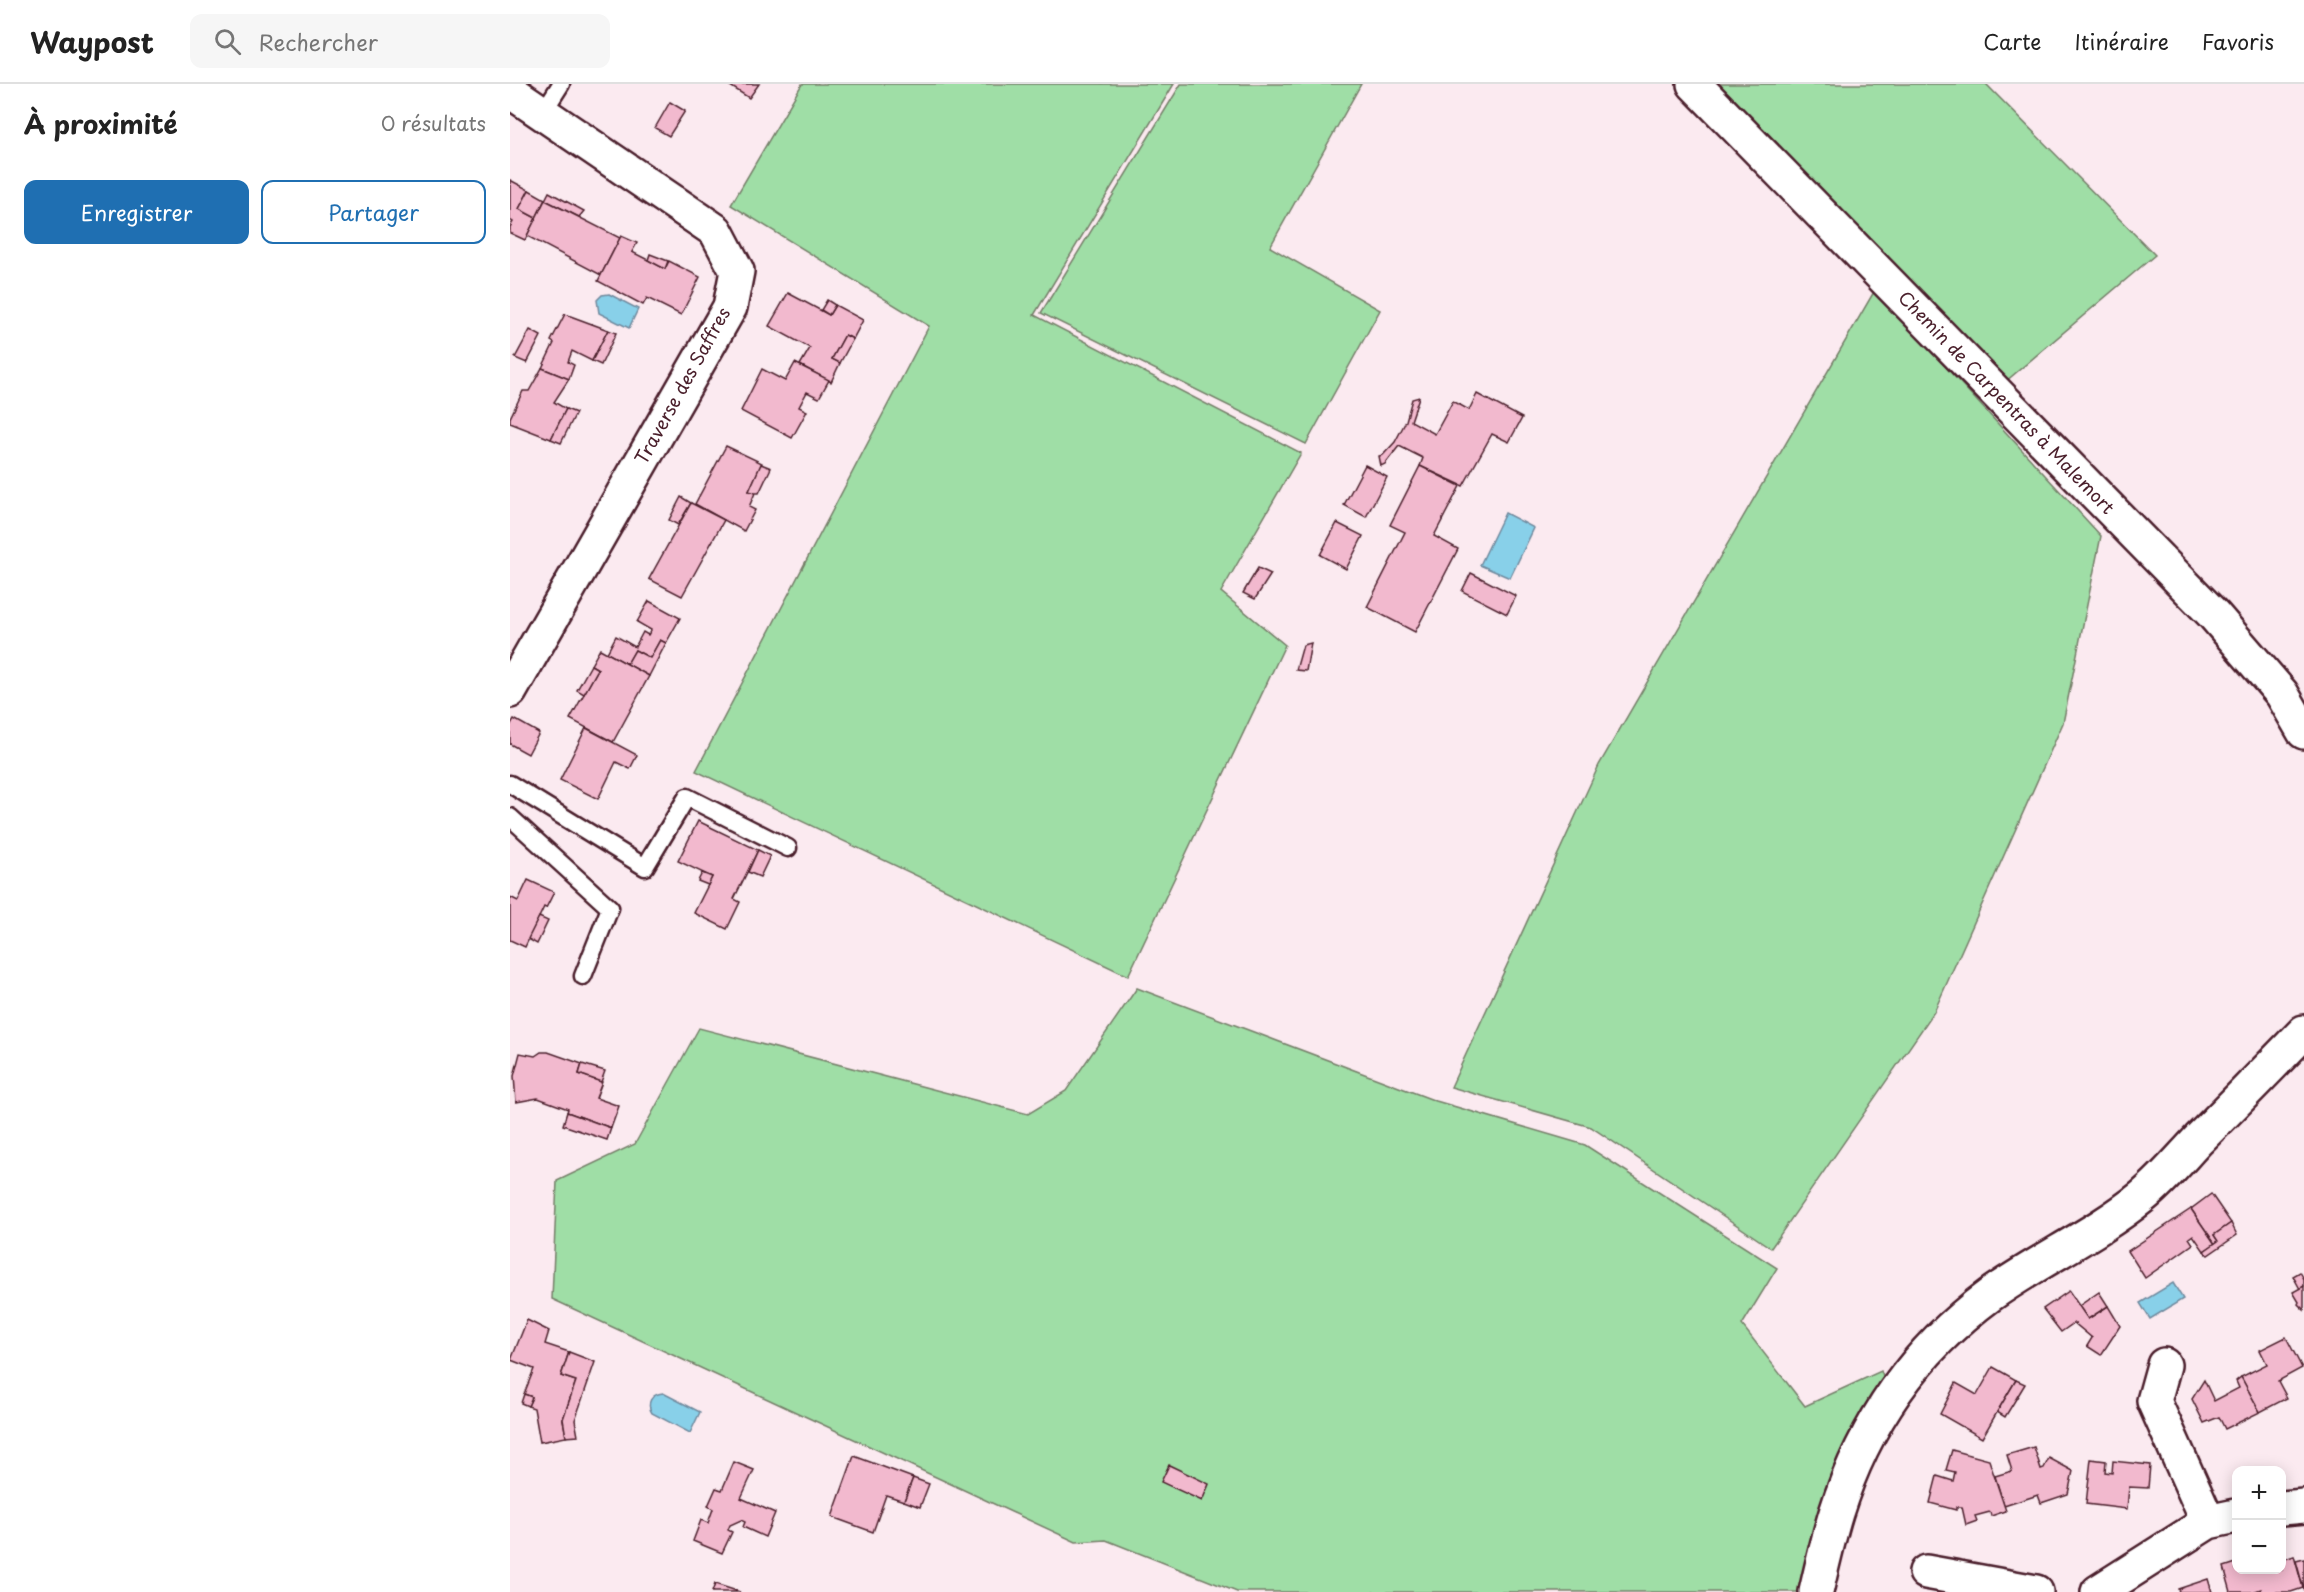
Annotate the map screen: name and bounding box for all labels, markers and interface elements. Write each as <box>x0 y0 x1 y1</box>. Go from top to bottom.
search box <box>190 14 610 68</box>
text: Waypost <box>30 20 154 63</box>
icon: search <box>211 25 244 58</box>
text: Rechercher <box>259 25 378 58</box>
text: Carte <box>1983 25 2042 57</box>
text: Itinéraire <box>2075 25 2169 57</box>
text: Favoris <box>2202 25 2274 57</box>
text: À proximité <box>24 104 178 143</box>
text: 0 résultats <box>381 108 486 138</box>
button: Enregistrer <box>24 180 249 244</box>
button: Partager <box>261 180 486 244</box>
street label: Chemin de Carpentras à Malemort <box>1893 284 2121 520</box>
street label: Traverse des Saffres <box>627 302 736 469</box>
map controls <box>2232 1466 2286 1574</box>
button: + <box>2232 1466 2286 1520</box>
button: − <box>2232 1520 2286 1574</box>

